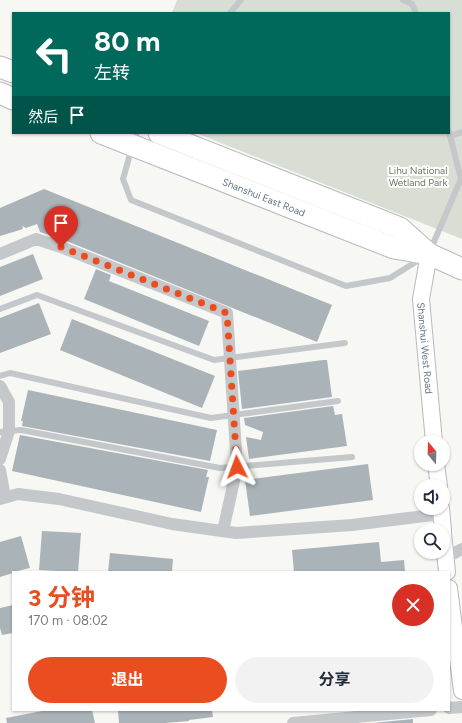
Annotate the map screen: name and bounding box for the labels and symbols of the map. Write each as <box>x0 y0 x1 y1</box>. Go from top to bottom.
park label: Lihu National Wetland Park <box>389 164 447 189</box>
street label: Shanshui East Road <box>221 175 307 219</box>
pin <box>44 206 78 247</box>
street label: Shanshui West Road <box>415 302 436 395</box>
north arrow <box>414 435 450 471</box>
position arrow <box>216 446 258 488</box>

